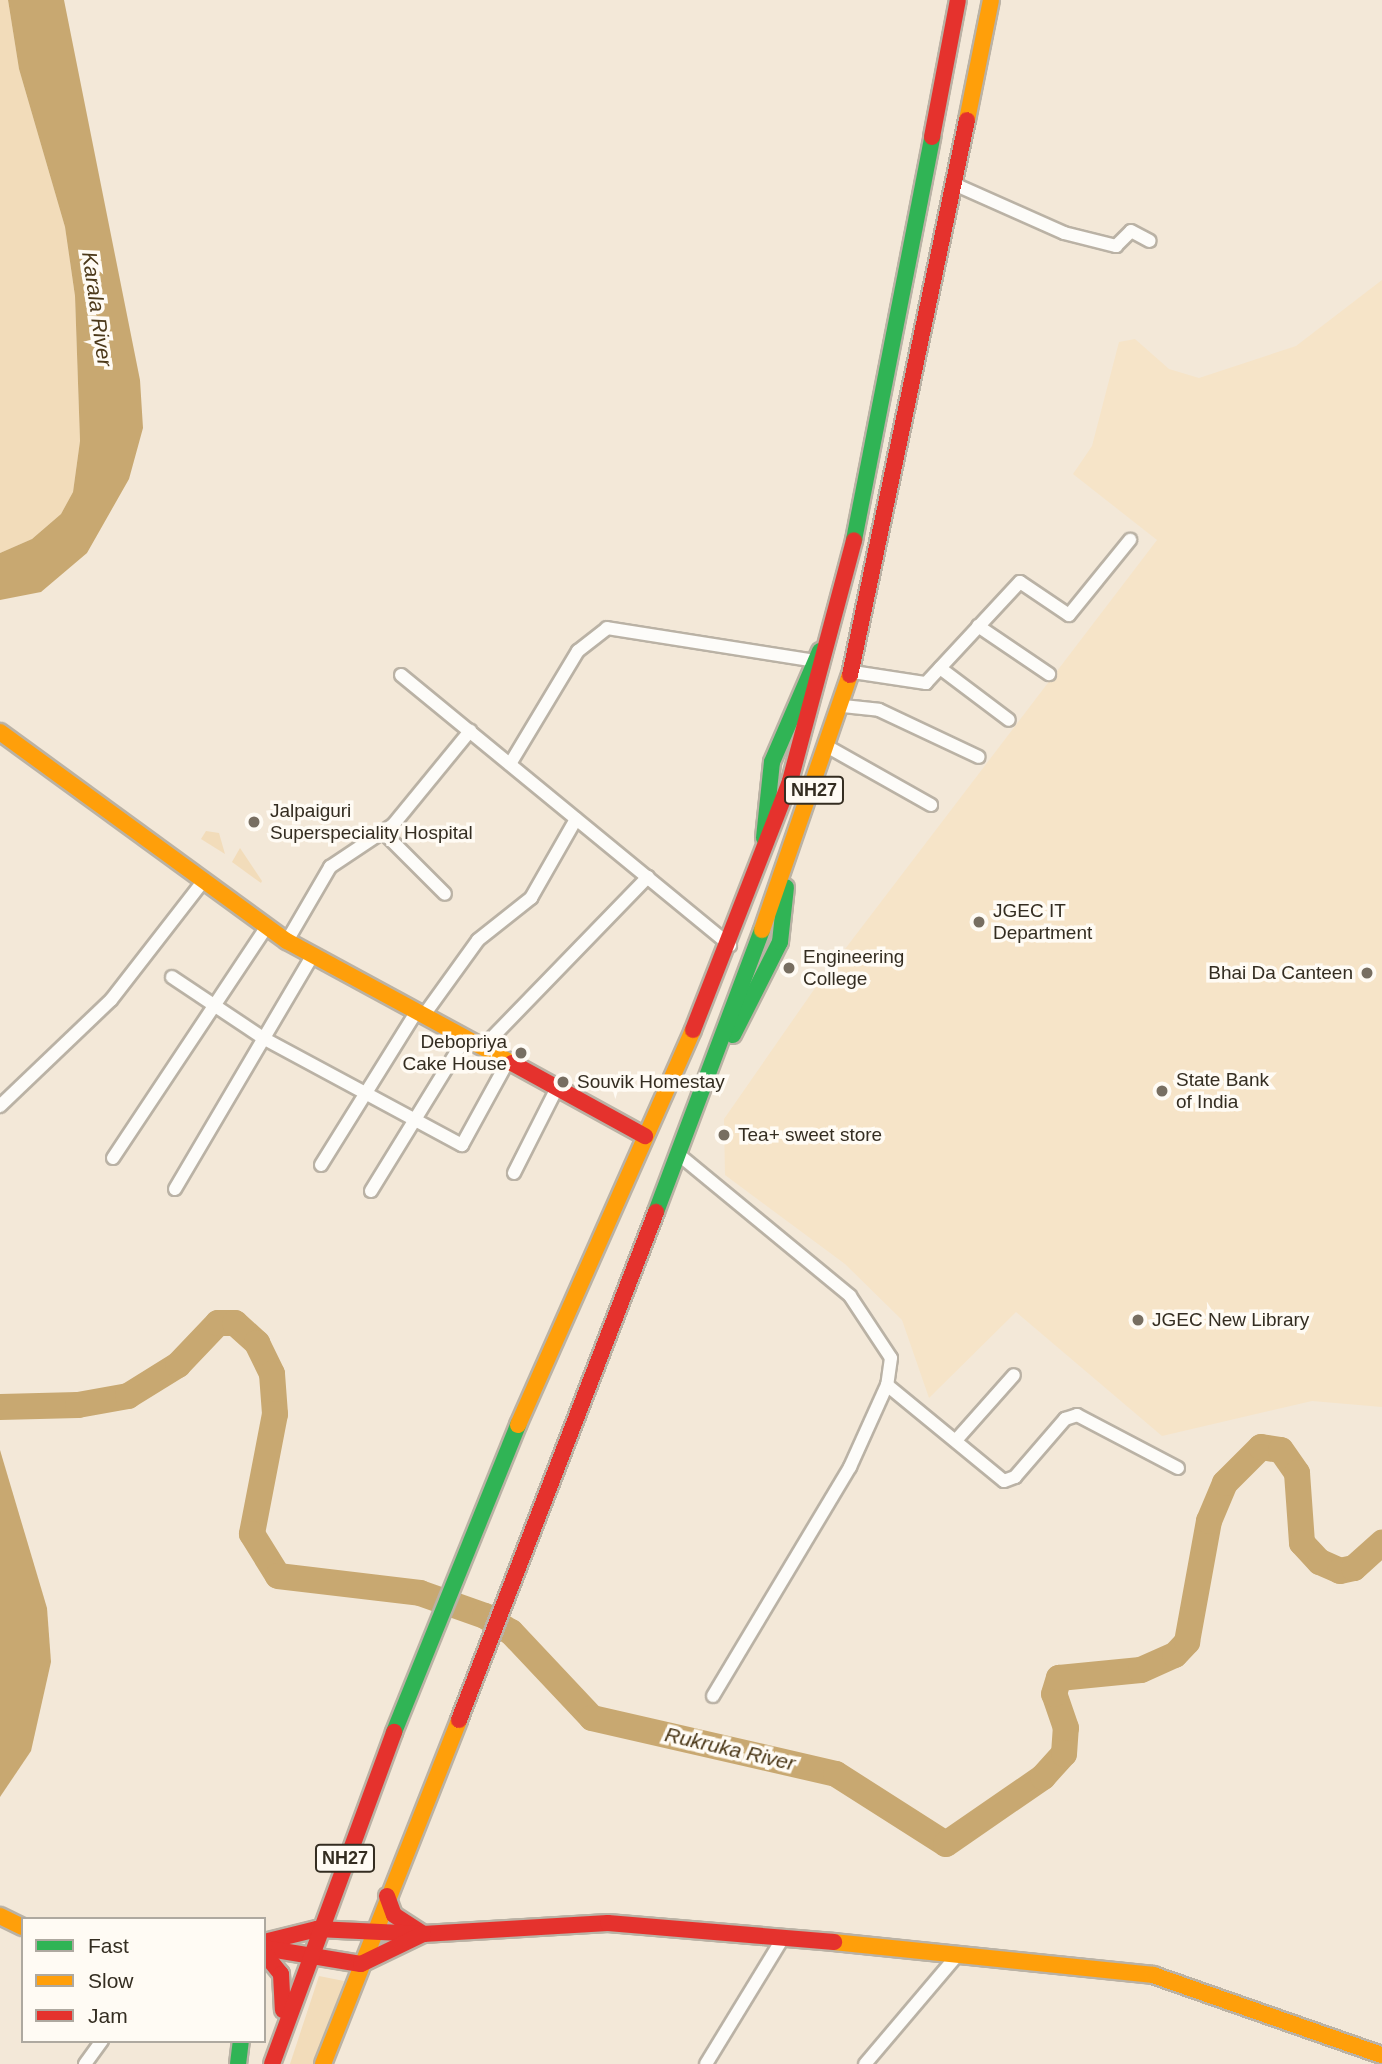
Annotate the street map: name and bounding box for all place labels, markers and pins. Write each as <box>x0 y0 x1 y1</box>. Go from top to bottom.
place label: Jalpaiguri Superspeciality Hospital <box>270 800 473 844</box>
marker: Jalpaiguri Superspeciality Hospital <box>244 812 264 832</box>
place label: JGEC IT Department <box>993 900 1092 944</box>
marker: JGEC IT Department <box>971 914 987 930</box>
place label: Engineering College <box>803 946 904 990</box>
marker: Engineering College <box>781 960 797 976</box>
place label: Bhai Da Canteen <box>1208 962 1353 984</box>
marker: Bhai Da Canteen <box>1359 965 1375 981</box>
place label: Debopriya Cake House <box>402 1031 507 1075</box>
marker: Debopriya Cake House <box>513 1045 529 1061</box>
place label: State Bank of India <box>1176 1069 1269 1113</box>
place label: Souvik Homestay <box>577 1071 725 1093</box>
marker: Souvik Homestay <box>555 1074 571 1090</box>
marker: State Bank of India <box>1154 1083 1170 1099</box>
place label: Tea+ sweet store <box>738 1124 882 1146</box>
marker: Tea+ sweet store <box>716 1127 732 1143</box>
place label: JGEC New Library <box>1152 1309 1309 1331</box>
marker: JGEC New Library <box>1130 1312 1146 1328</box>

